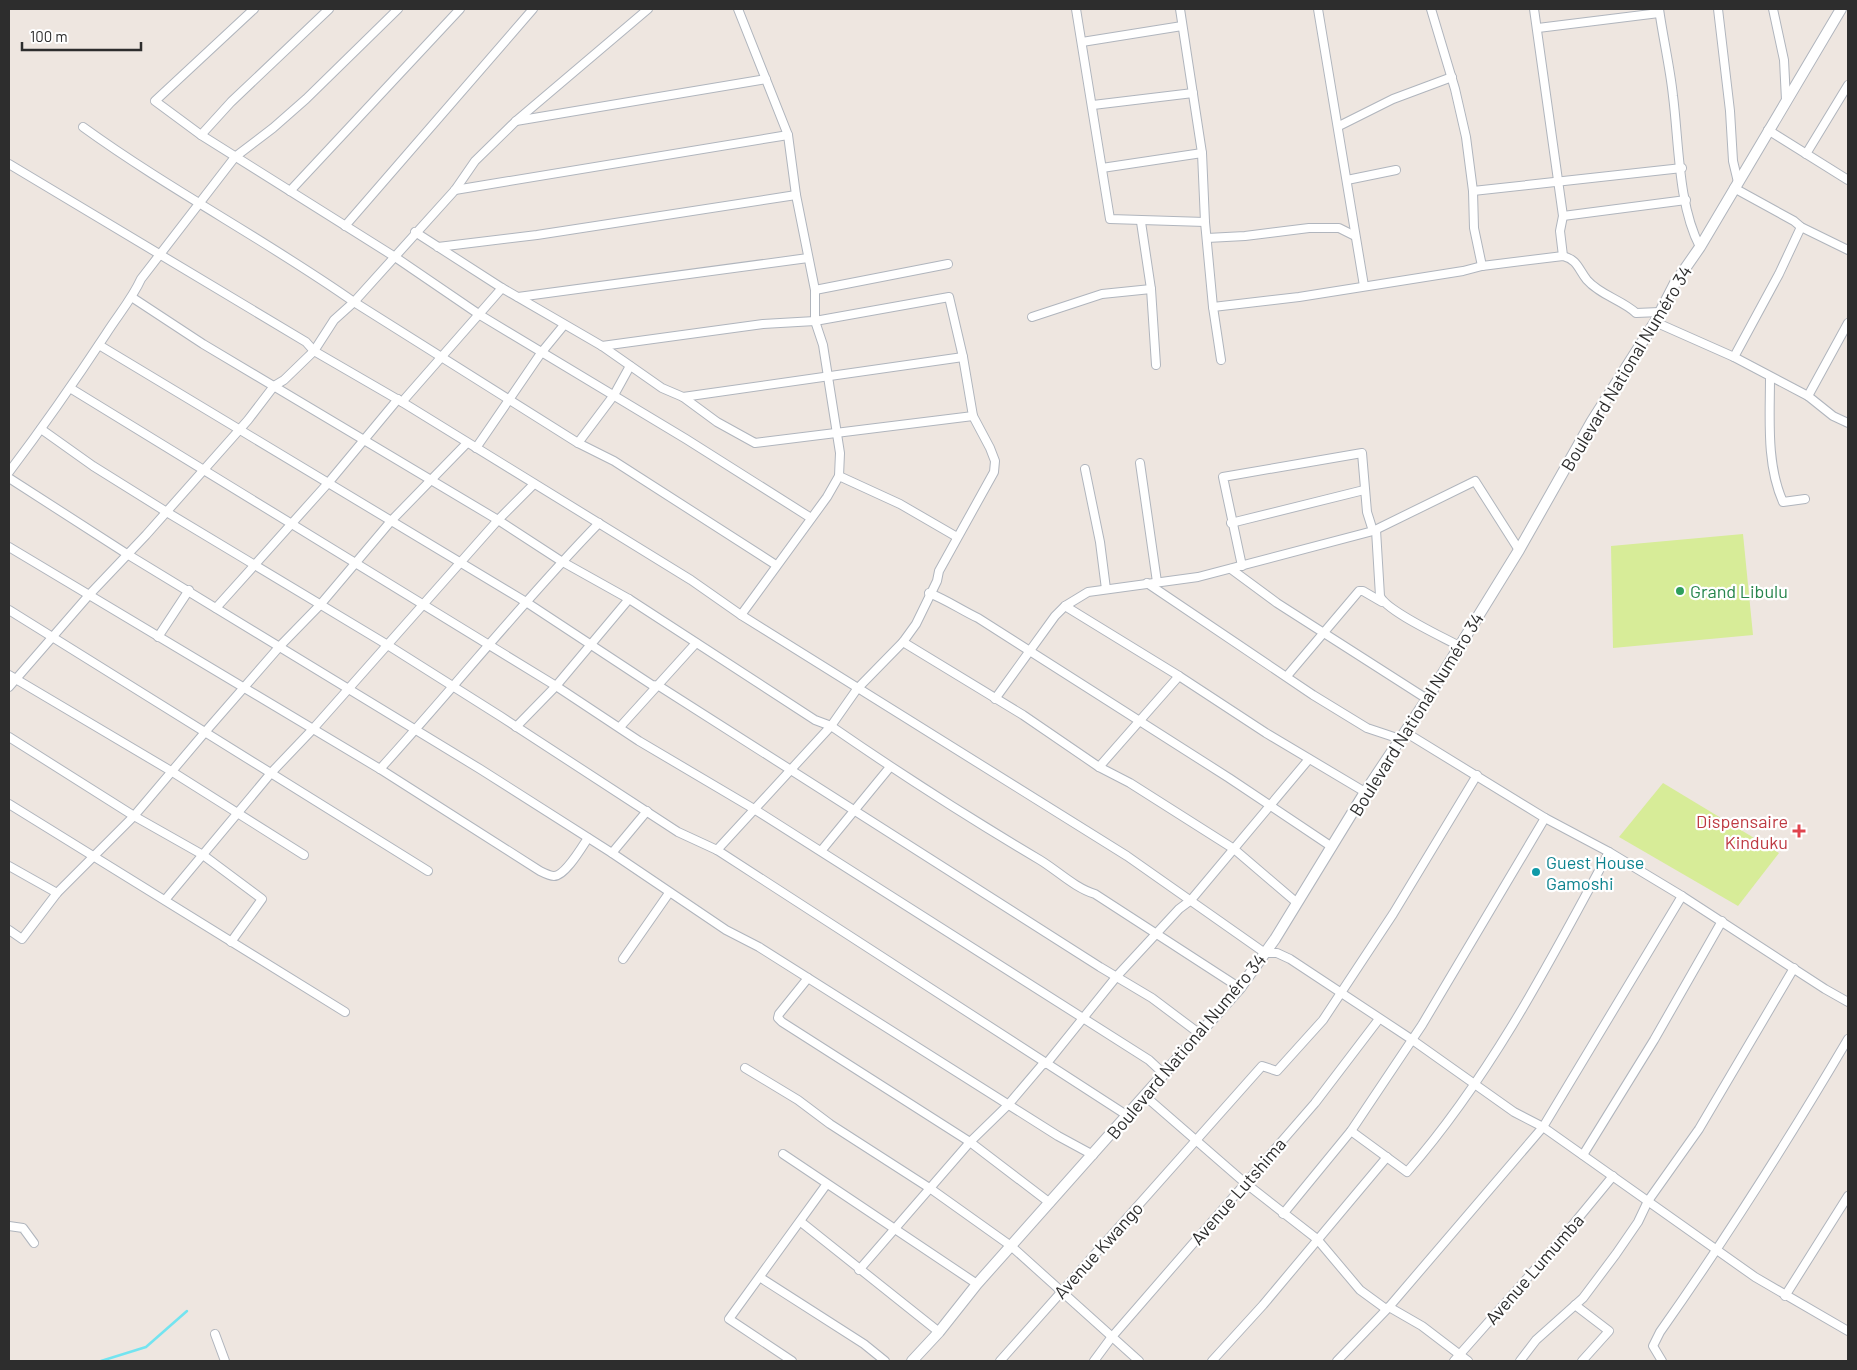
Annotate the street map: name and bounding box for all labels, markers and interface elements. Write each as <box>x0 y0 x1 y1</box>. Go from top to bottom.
scale bar <box>22 20 141 52</box>
text: 100 m <box>30 27 68 45</box>
street label: Boulevard National Numéro 34 <box>1556 261 1696 475</box>
place label: Grand Libulu <box>1690 580 1788 602</box>
marker: Grand Libulu <box>1674 585 1686 597</box>
street label: Boulevard National Numéro 34 <box>1344 608 1488 820</box>
place label: Dispensaire Kinduku <box>1696 810 1788 853</box>
marker: Dispensaire Kinduku <box>1792 824 1806 838</box>
place label: Guest House Gamoshi <box>1546 851 1644 894</box>
marker: Guest House Gamoshi <box>1530 866 1542 878</box>
street label: Boulevard National Numéro 34 <box>1102 949 1270 1143</box>
street label: Avenue Lutshima <box>1186 1133 1290 1249</box>
street label: Avenue Kwango <box>1049 1197 1147 1303</box>
street label: Avenue Lumumba <box>1480 1209 1588 1329</box>

